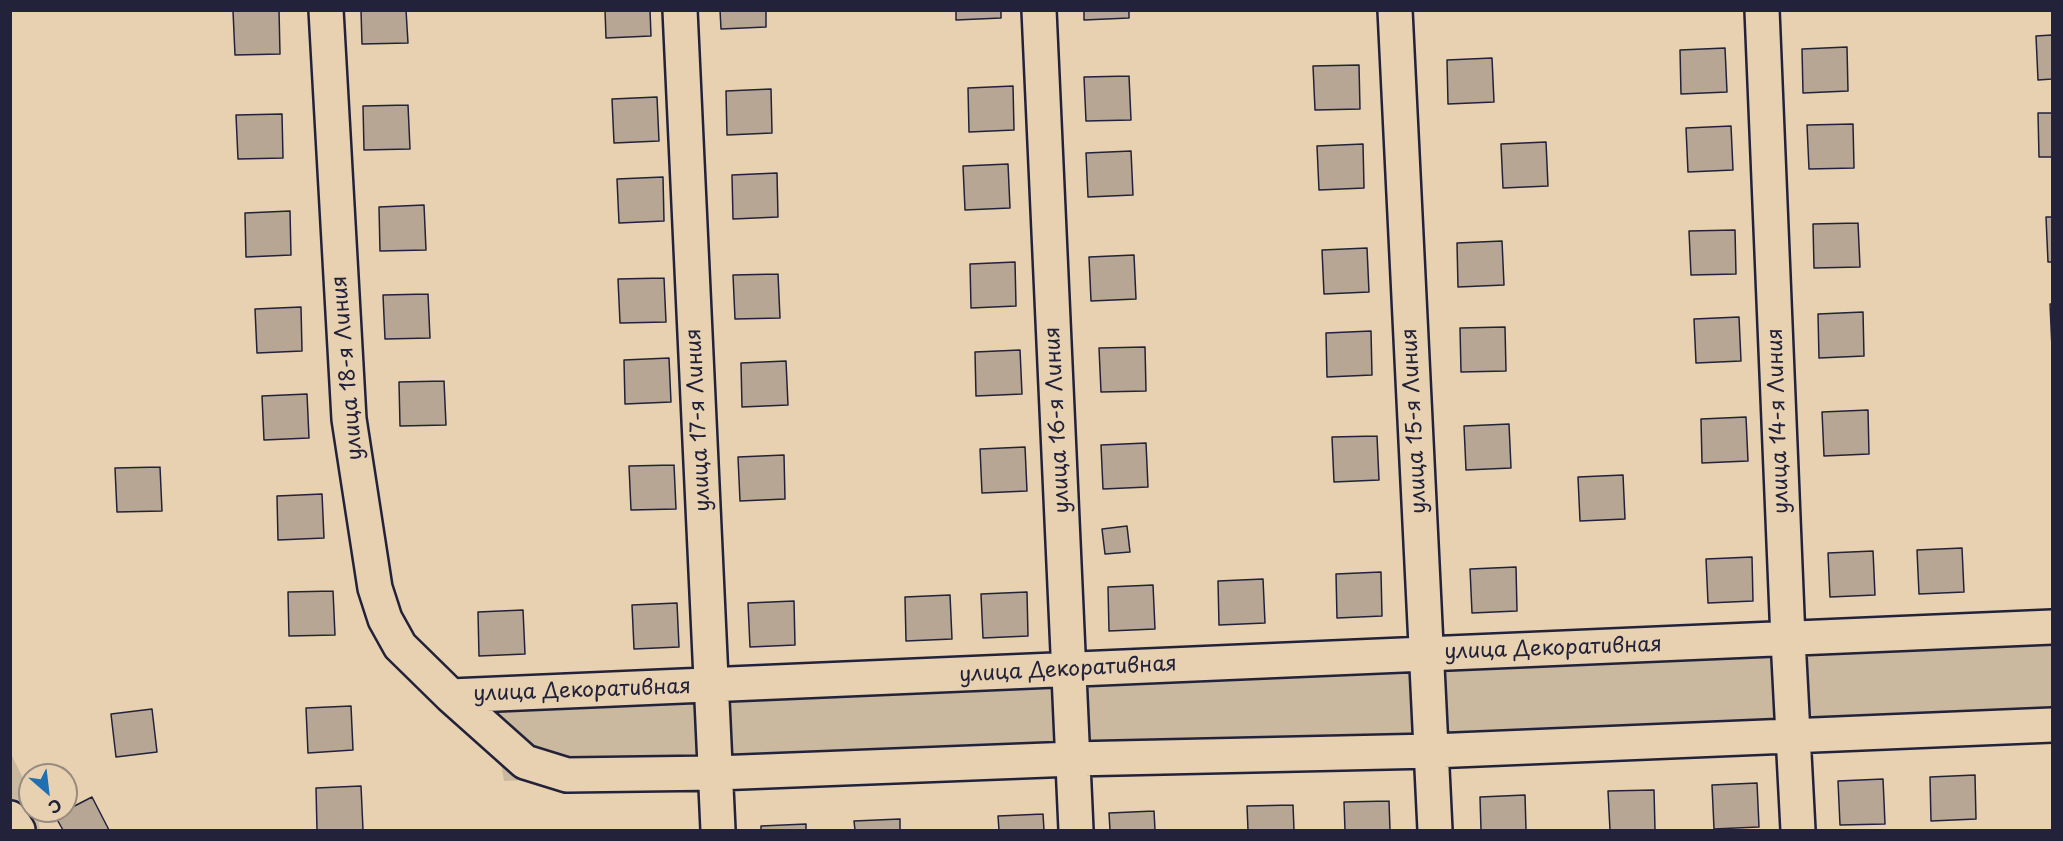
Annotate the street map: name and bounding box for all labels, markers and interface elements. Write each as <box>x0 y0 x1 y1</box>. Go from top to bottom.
street label: улица 18-я Линия <box>327 275 369 461</box>
street label: улица 16-я Линия <box>1041 326 1075 514</box>
street label: улица 17-я Линия <box>682 328 716 512</box>
street label: улица 15-я Линия <box>1398 328 1432 514</box>
street label: улица 14-я Линия <box>1763 328 1795 514</box>
street label: улица Декоративная <box>1444 633 1662 665</box>
street label: улица Декоративная <box>959 652 1177 688</box>
street label: улица Декоративная <box>473 675 691 707</box>
north arrow <box>18 763 78 823</box>
text: С <box>45 794 66 821</box>

